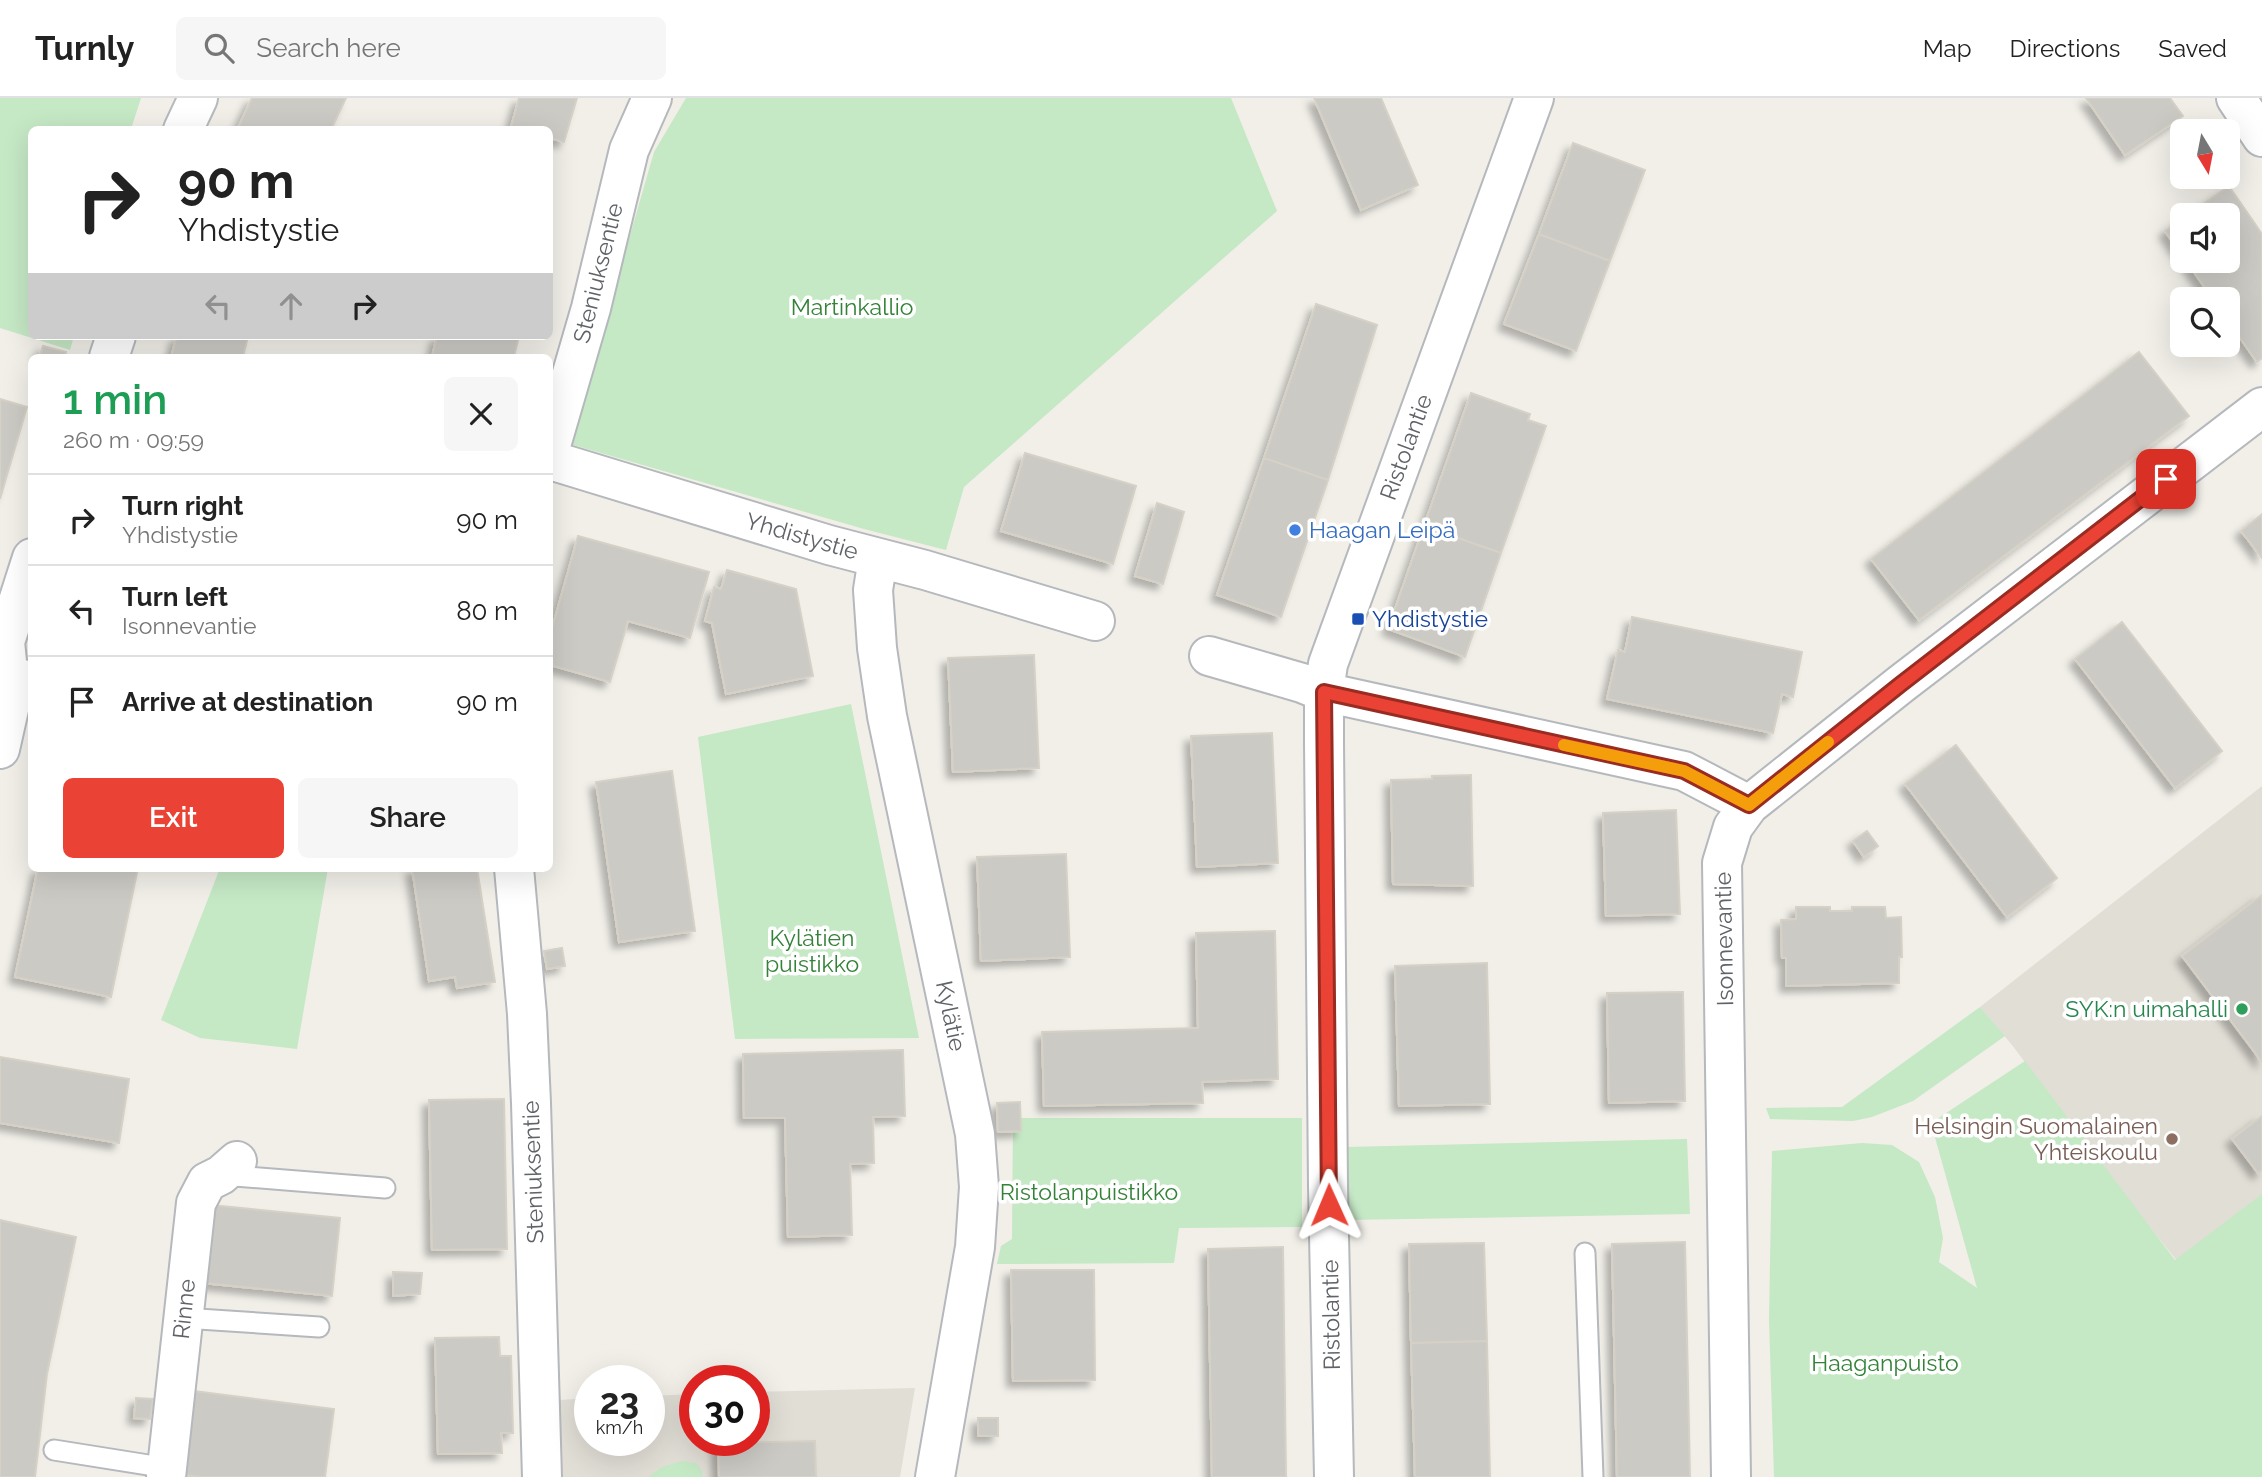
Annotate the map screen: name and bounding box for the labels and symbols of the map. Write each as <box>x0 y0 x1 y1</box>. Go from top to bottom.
north arrow <box>2170 119 2240 189</box>
street label: Steniuksentie <box>567 200 628 346</box>
park label: Martinkallio <box>791 293 913 320</box>
street label: Ristolantie <box>1374 390 1437 503</box>
pin <box>2136 449 2196 509</box>
street label: Yhdistystie <box>743 507 862 564</box>
place label: Haagan Leipä <box>1309 516 1455 543</box>
marker: Haagan Leipä <box>1287 522 1303 538</box>
place label: Yhdistystie <box>1372 605 1488 632</box>
marker: Yhdistystie <box>1350 611 1366 627</box>
street label: Isonnevantie <box>1709 872 1738 1006</box>
park label: Kylätien puistikko <box>765 924 859 977</box>
street label: Kylätie <box>931 978 972 1054</box>
place label: SYK:n uimahalli <box>2065 995 2228 1022</box>
marker: SYK:n uimahalli <box>2234 1001 2250 1017</box>
street label: Steniuksentie <box>517 1100 548 1244</box>
place label: Helsingin Suomalainen Yhteiskoulu <box>1914 1112 2158 1165</box>
marker: Helsingin Suomalainen Yhteiskoulu <box>2164 1131 2180 1147</box>
position arrow <box>1292 1168 1366 1242</box>
park label: Ristolanpuistikko <box>1000 1178 1178 1205</box>
street label: Ristolantie <box>1316 1260 1345 1371</box>
street label: Rinne <box>167 1278 200 1340</box>
park label: Haaganpuisto <box>1811 1349 1959 1376</box>
speed limit sign: 30 <box>679 1365 770 1456</box>

